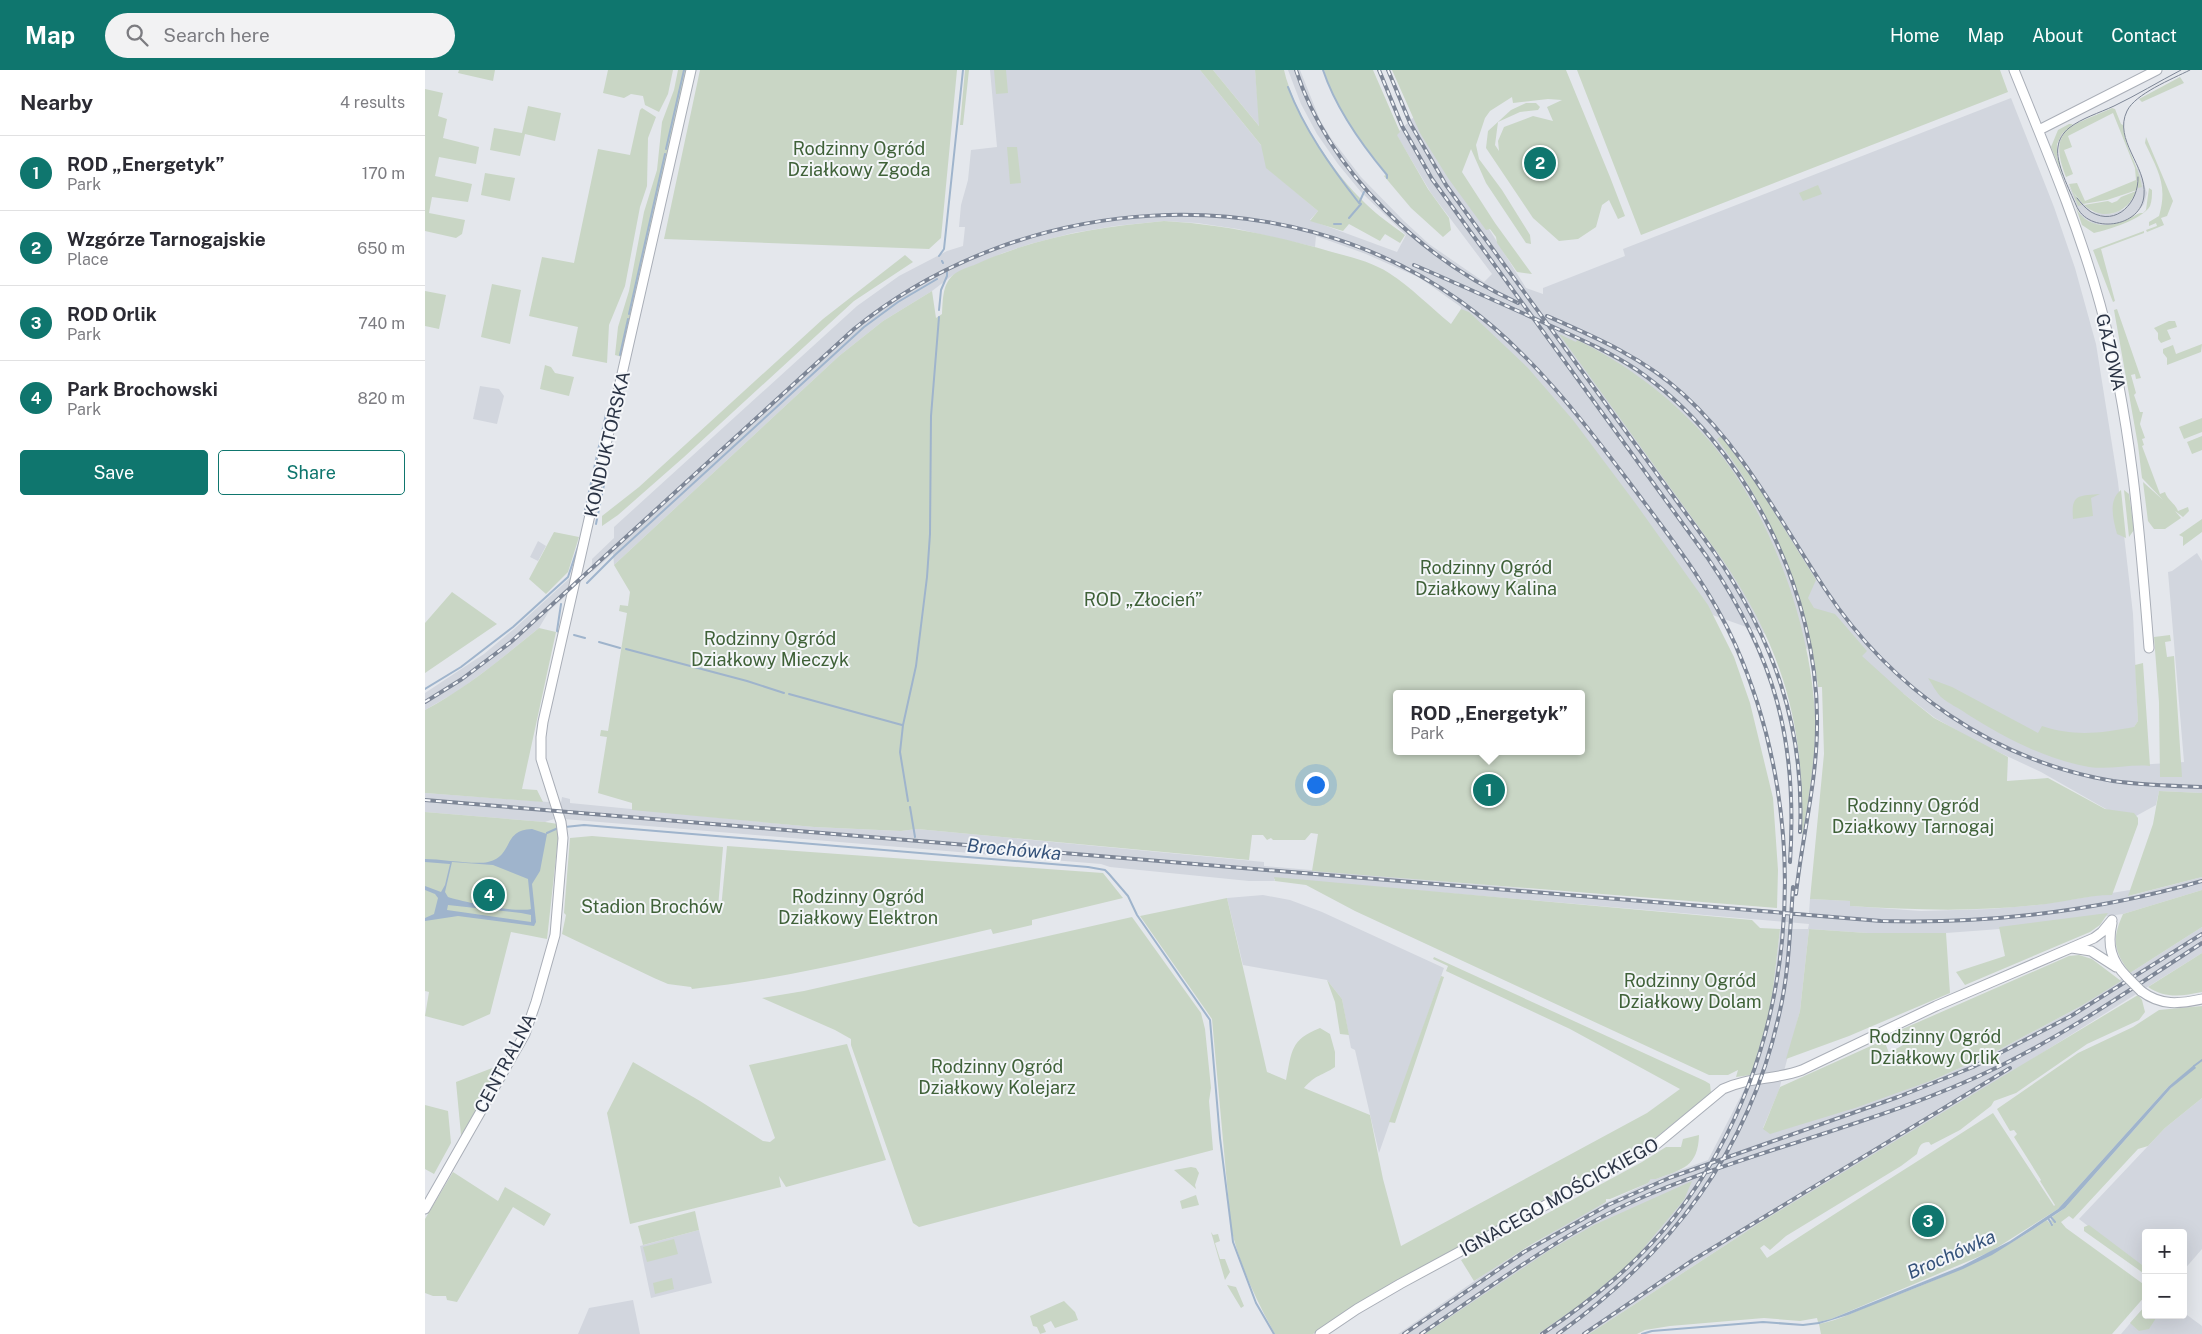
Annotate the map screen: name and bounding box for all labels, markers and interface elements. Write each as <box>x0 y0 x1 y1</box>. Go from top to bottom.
search box <box>105 13 455 58</box>
text: Map <box>25 21 75 49</box>
icon: search <box>123 21 151 49</box>
text: Search here <box>163 24 270 46</box>
text: Home <box>1890 25 1940 46</box>
text: Map <box>1968 25 2004 46</box>
text: About <box>2032 25 2083 46</box>
text: Contact <box>2111 25 2177 46</box>
text: Nearby <box>20 90 93 115</box>
text: 4 results <box>340 93 405 112</box>
park label: Rodzinny Ogród Działkowy Zgoda <box>788 138 930 180</box>
pin: 2 <box>1524 144 1556 182</box>
text: ROD „Energetyk” <box>67 153 225 175</box>
text: 1 <box>33 164 39 183</box>
text: 170 m <box>362 164 405 183</box>
text: Park <box>67 175 101 194</box>
text: Wzgórze Tarnogajskie <box>67 228 266 250</box>
text: 2 <box>31 239 41 258</box>
text: 650 m <box>357 239 405 258</box>
text: Place <box>67 250 109 269</box>
text: ROD Orlik <box>67 303 157 325</box>
street label: GAZOWA <box>2092 311 2130 393</box>
text: 3 <box>31 314 41 333</box>
text: 740 m <box>358 314 405 333</box>
text: Park <box>67 325 101 344</box>
street label: KONDUKTORSKA <box>580 369 634 519</box>
text: Park Brochowski <box>67 378 218 400</box>
text: 4 <box>31 389 41 408</box>
text: 820 m <box>358 389 405 408</box>
text: Park <box>67 400 101 419</box>
button: Save <box>20 450 208 495</box>
button: Share <box>218 450 405 495</box>
park label: Rodzinny Ogród Działkowy Kalina <box>1415 557 1557 599</box>
park label: ROD „Złocień” <box>1084 589 1202 610</box>
park label: Rodzinny Ogród Działkowy Mieczyk <box>691 628 849 670</box>
popup <box>1393 690 1585 755</box>
text: ROD „Energetyk” <box>1410 702 1568 724</box>
text: Park <box>1410 724 1444 743</box>
pin: 1 <box>1473 771 1505 809</box>
your location <box>1303 772 1329 798</box>
park label: Rodzinny Ogród Działkowy Tarnogaj <box>1832 795 1994 837</box>
water label: Brochówka <box>966 834 1062 864</box>
pin: 4 <box>473 876 505 914</box>
park label: Rodzinny Ogród Działkowy Elektron <box>778 886 938 928</box>
park label: Stadion Brochów <box>581 896 723 917</box>
park label: Rodzinny Ogród Działkowy Dolam <box>1618 970 1762 1012</box>
street label: CENTRALNA <box>470 1009 540 1116</box>
park label: Rodzinny Ogród Działkowy Orlik <box>1869 1026 2001 1068</box>
park label: Rodzinny Ogród Działkowy Kolejarz <box>918 1056 1076 1098</box>
street label: IGNACEGO MOŚCICKIEGO <box>1455 1133 1662 1260</box>
pin: 3 <box>1912 1202 1944 1240</box>
water label: Brochówka <box>1903 1225 1999 1283</box>
map controls <box>2142 1229 2187 1319</box>
button: + <box>2142 1229 2187 1274</box>
button: − <box>2142 1274 2187 1319</box>

